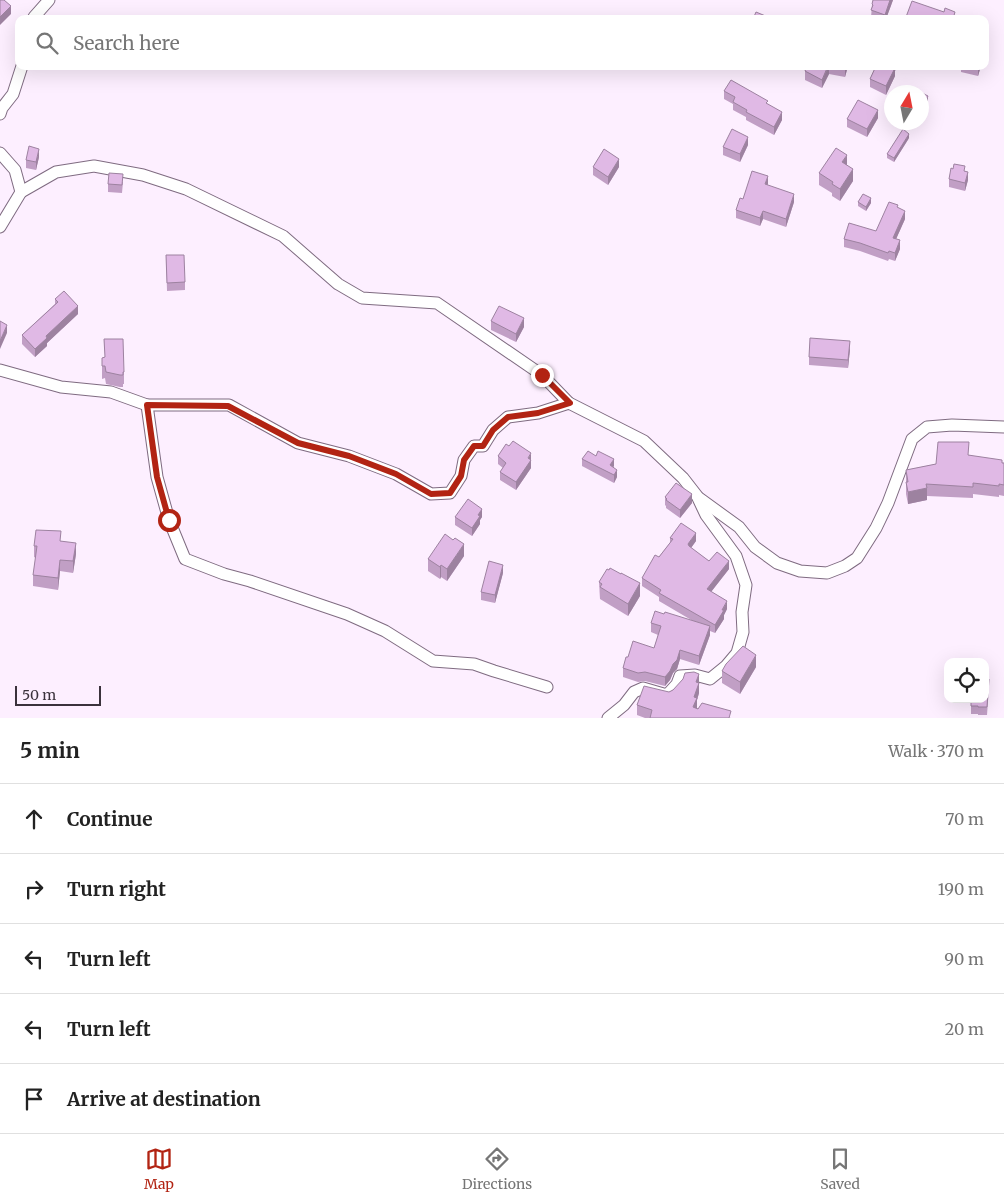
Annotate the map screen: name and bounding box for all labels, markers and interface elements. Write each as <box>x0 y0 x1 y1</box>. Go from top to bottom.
search box <box>15 15 989 70</box>
icon: search <box>33 29 61 57</box>
text: Search here <box>73 31 180 55</box>
north arrow <box>884 85 929 130</box>
route end <box>531 364 554 387</box>
route start <box>158 509 181 532</box>
map controls <box>944 658 989 703</box>
button: locate <box>944 658 989 703</box>
scale bar <box>15 683 101 706</box>
text: 50 m <box>22 686 56 704</box>
text: 5 min <box>20 737 80 764</box>
text: Walk · 370 m <box>888 741 984 761</box>
icon: ahead <box>20 805 48 833</box>
text: Continue <box>67 807 153 831</box>
text: 70 m <box>945 809 984 829</box>
icon: right <box>20 875 48 903</box>
text: Turn right <box>67 877 166 901</box>
text: 190 m <box>938 879 984 899</box>
icon: left <box>20 945 48 973</box>
text: Turn left <box>67 947 151 971</box>
text: 90 m <box>944 949 984 969</box>
icon: left <box>20 1015 48 1043</box>
text: Turn left <box>67 1017 151 1041</box>
text: 20 m <box>945 1019 984 1039</box>
icon: arrive <box>20 1085 48 1113</box>
text: Arrive at destination <box>67 1087 261 1111</box>
tab: Map <box>144 1145 174 1193</box>
tab: Directions <box>462 1145 532 1193</box>
tab: Saved <box>820 1145 860 1193</box>

